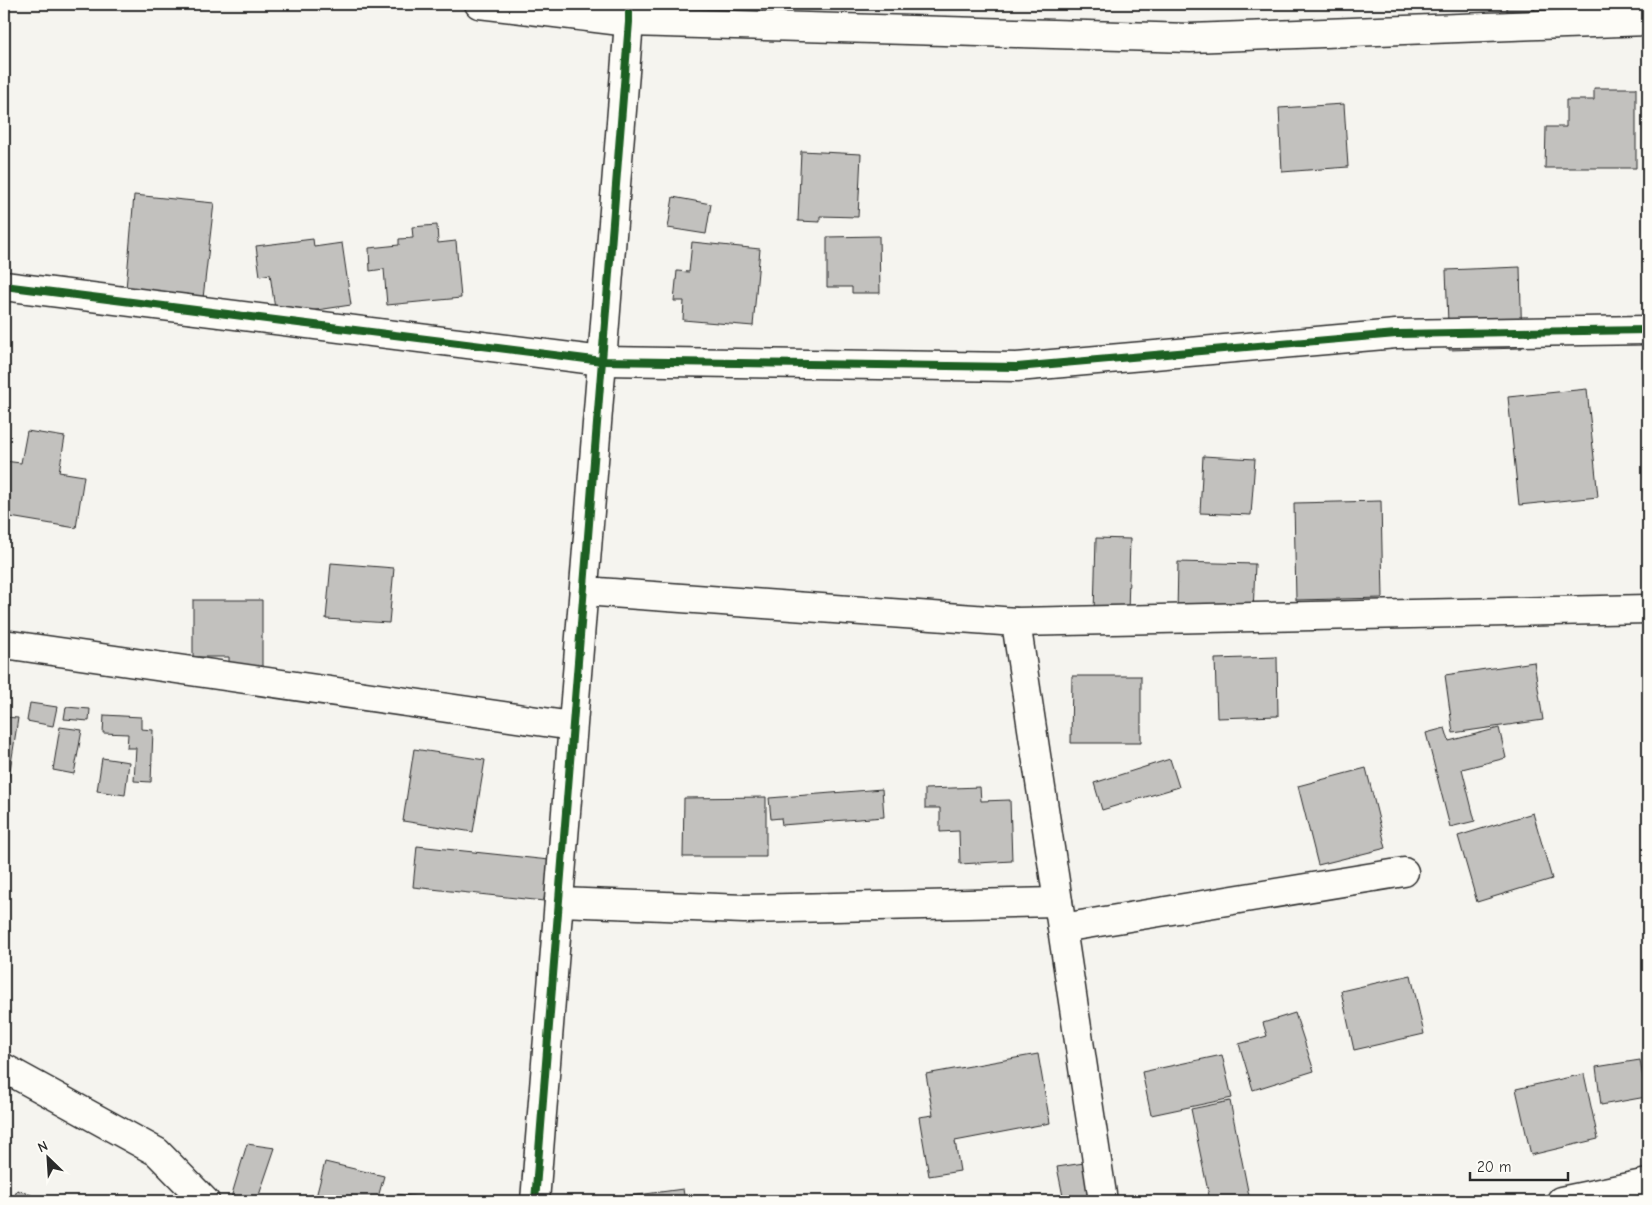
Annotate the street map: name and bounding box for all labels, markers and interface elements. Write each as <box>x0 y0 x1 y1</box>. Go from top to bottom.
north arrow <box>22 1132 72 1182</box>
text: N <box>35 1137 50 1156</box>
scale bar <box>1470 1150 1567 1182</box>
text: 20 m <box>1477 1158 1511 1176</box>

